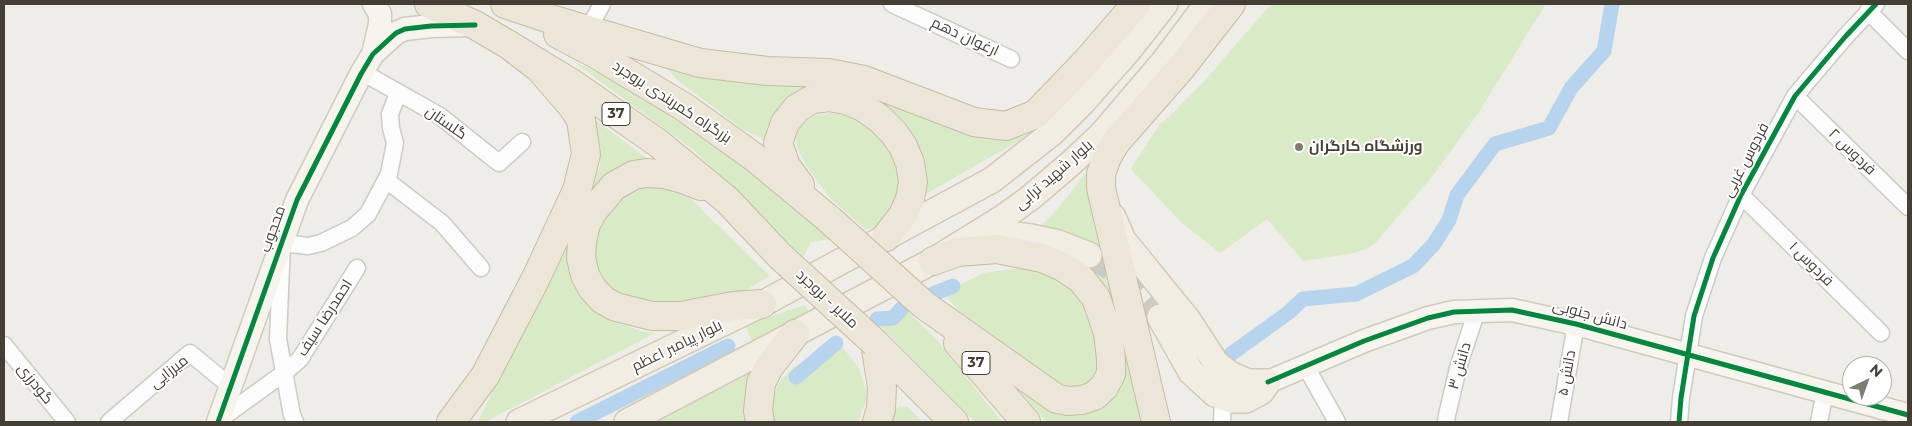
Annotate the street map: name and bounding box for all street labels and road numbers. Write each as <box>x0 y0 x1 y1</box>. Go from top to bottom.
street label: ارغوان دهم <box>928 14 1002 60</box>
street label: بزرگراه کمربندی بروجرد <box>609 57 735 147</box>
street label: گلستان <box>422 102 470 144</box>
road number: 37 <box>602 102 630 126</box>
street label: فردوس غربی <box>1719 120 1773 200</box>
street label: فردوس ۲ <box>1825 125 1879 179</box>
street label: بلوار شهید ترابی <box>1011 136 1097 214</box>
street label: محجوب <box>256 203 290 255</box>
street label: فردوس ۱ <box>1785 238 1837 290</box>
street label: ملایر - بروجرد <box>792 266 862 332</box>
street label: احمدرضا سیف <box>294 276 356 360</box>
street label: دانش جنوبی <box>1551 296 1629 334</box>
street label: بلوار پیامبر اعظم <box>629 316 725 376</box>
street label: دانش ۳ <box>1445 340 1475 392</box>
street label: دانش ۵ <box>1554 349 1580 397</box>
street label: میرزایی <box>146 351 192 393</box>
road number: 37 <box>962 352 990 374</box>
street label: گودرزی <box>13 360 57 408</box>

